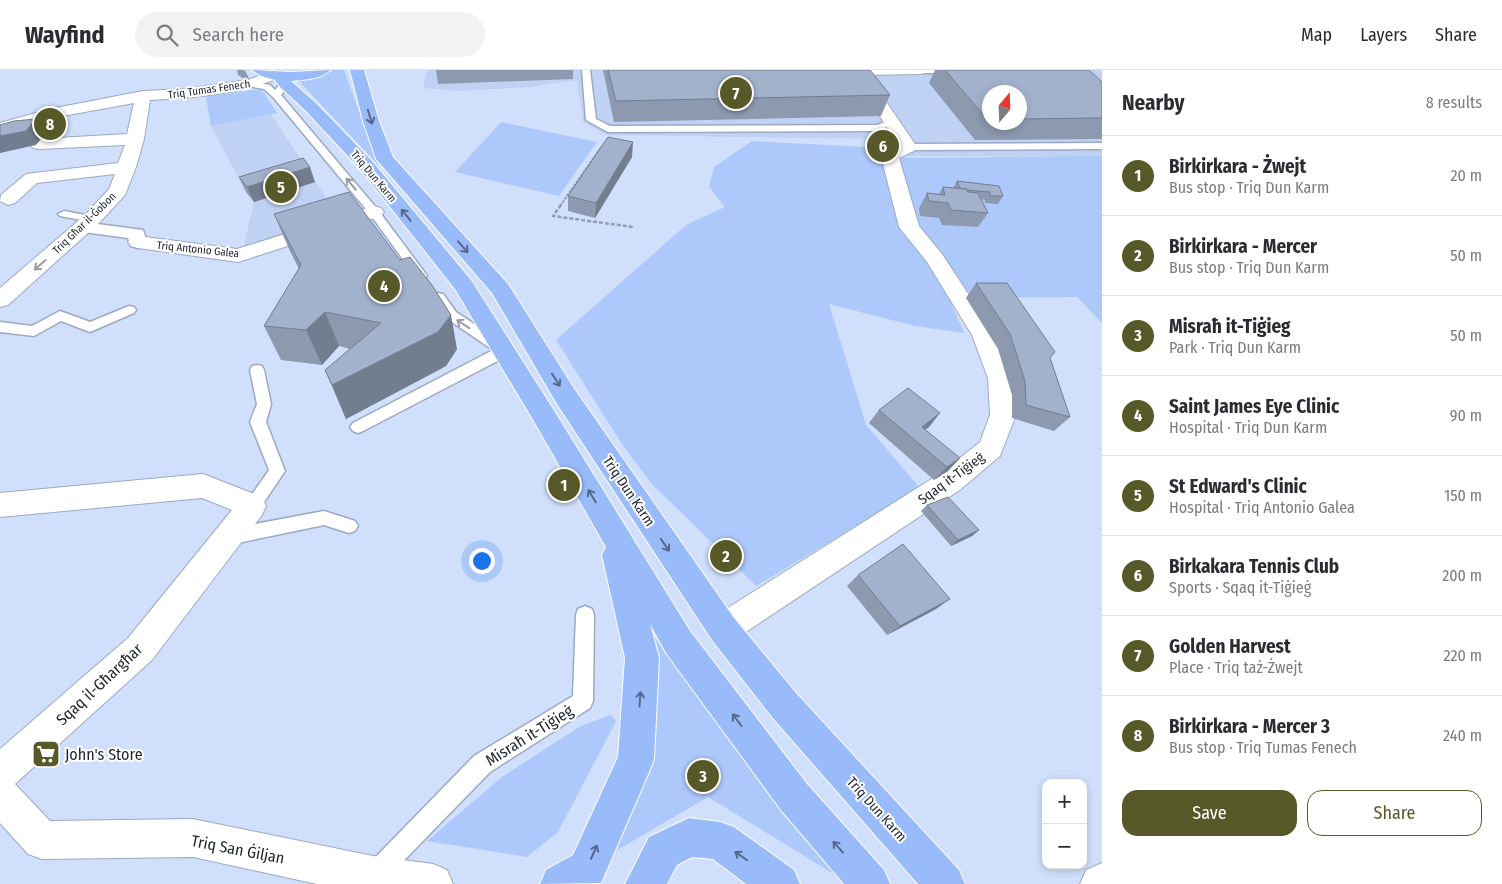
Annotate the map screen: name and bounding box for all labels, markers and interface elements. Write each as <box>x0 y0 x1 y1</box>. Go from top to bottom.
search box <box>135 12 485 57</box>
text: Wayfind <box>25 21 105 49</box>
icon: search <box>153 21 181 49</box>
text: Search here <box>193 23 284 46</box>
text: Map <box>1301 24 1332 46</box>
text: Layers <box>1360 24 1407 46</box>
text: Share <box>1435 24 1477 46</box>
pin: 7 <box>720 74 752 112</box>
street label: Triq Tumas Fenech <box>167 77 251 102</box>
north arrow <box>982 85 1027 130</box>
text: Nearby <box>1122 90 1184 116</box>
text: 8 results <box>1426 93 1482 112</box>
pin: 8 <box>34 105 66 143</box>
one-way arrow <box>366 109 376 125</box>
pin: 6 <box>867 127 899 165</box>
street label: Triq Dun Karm <box>348 148 399 205</box>
text: Birkirkara - Żwejt <box>1169 155 1306 178</box>
text: 1 <box>1135 166 1141 185</box>
text: 20 m <box>1451 166 1482 185</box>
pin: 5 <box>265 168 297 206</box>
one-way arrow <box>345 178 356 191</box>
text: Bus stop · Triq Dun Karm <box>1169 178 1329 197</box>
street label: Triq Għar il-Ġobon <box>49 189 119 257</box>
one-way arrow <box>401 209 412 222</box>
text: Birkirkara - Mercer <box>1169 235 1317 258</box>
street label: Triq Antonio Galea <box>156 239 240 260</box>
one-way arrow <box>458 241 469 254</box>
text: 2 <box>1134 246 1142 265</box>
text: 50 m <box>1450 246 1482 265</box>
text: Bus stop · Triq Dun Karm <box>1169 258 1329 277</box>
one-way arrow <box>33 259 46 271</box>
pin: 4 <box>368 267 400 305</box>
text: Misraħ it-Tiġieg <box>1169 315 1291 338</box>
one-way arrow <box>457 319 471 329</box>
text: 3 <box>1134 326 1142 345</box>
text: 50 m <box>1450 326 1482 345</box>
text: Park · Triq Dun Karm <box>1169 338 1301 357</box>
one-way arrow <box>552 373 562 387</box>
text: Saint James Eye Clinic <box>1169 395 1339 418</box>
text: 4 <box>1134 406 1142 425</box>
text: 90 m <box>1450 406 1482 425</box>
text: Hospital · Triq Dun Karm <box>1169 418 1327 437</box>
street label: Sqaq it-Tiġieġ <box>915 448 988 508</box>
street label: Triq Dun Karm <box>599 453 658 530</box>
pin: 1 <box>548 466 580 504</box>
text: St Edward's Clinic <box>1169 475 1307 498</box>
text: 5 <box>1134 486 1142 505</box>
text: 150 m <box>1444 486 1482 505</box>
one-way arrow <box>586 489 596 503</box>
text: Hospital · Triq Antonio Galea <box>1169 498 1355 517</box>
pin: 2 <box>710 537 742 575</box>
one-way arrow <box>660 538 670 552</box>
your location <box>469 548 495 574</box>
text: Birkakara Tennis Club <box>1169 555 1339 578</box>
text: 6 <box>1134 566 1142 585</box>
text: 200 m <box>1442 566 1482 585</box>
text: Sports · Sqaq it-Tiġieġ <box>1169 578 1311 597</box>
text: Golden Harvest <box>1169 635 1291 658</box>
street label: Sqaq il-Għargħar <box>52 639 147 729</box>
text: 7 <box>1135 646 1141 665</box>
text: 220 m <box>1443 646 1482 665</box>
text: Place · Triq taż-Żwejt <box>1169 658 1303 677</box>
one-way arrow <box>635 691 644 707</box>
street label: Misraħ it-Tiġieġ <box>482 701 577 770</box>
one-way arrow <box>732 713 742 727</box>
text: Birkirkara - Mercer 3 <box>1169 715 1330 738</box>
text: 8 <box>1134 726 1142 745</box>
text: 240 m <box>1443 726 1482 745</box>
text: Bus stop · Triq Tumas Fenech <box>1169 738 1357 757</box>
supermarket icon: John's Store <box>31 739 61 769</box>
place label: John's Store <box>65 745 143 764</box>
pin: 3 <box>687 757 719 795</box>
street label: Triq Dun Karm <box>843 773 910 845</box>
map controls <box>1042 779 1087 869</box>
button: + <box>1042 779 1087 824</box>
button: Save <box>1122 790 1297 836</box>
button: Share <box>1307 790 1482 836</box>
button: − <box>1042 824 1087 869</box>
street label: Triq San Ġiljan <box>190 831 286 868</box>
one-way arrow <box>832 841 844 854</box>
one-way arrow <box>590 845 600 860</box>
one-way arrow <box>734 851 748 861</box>

